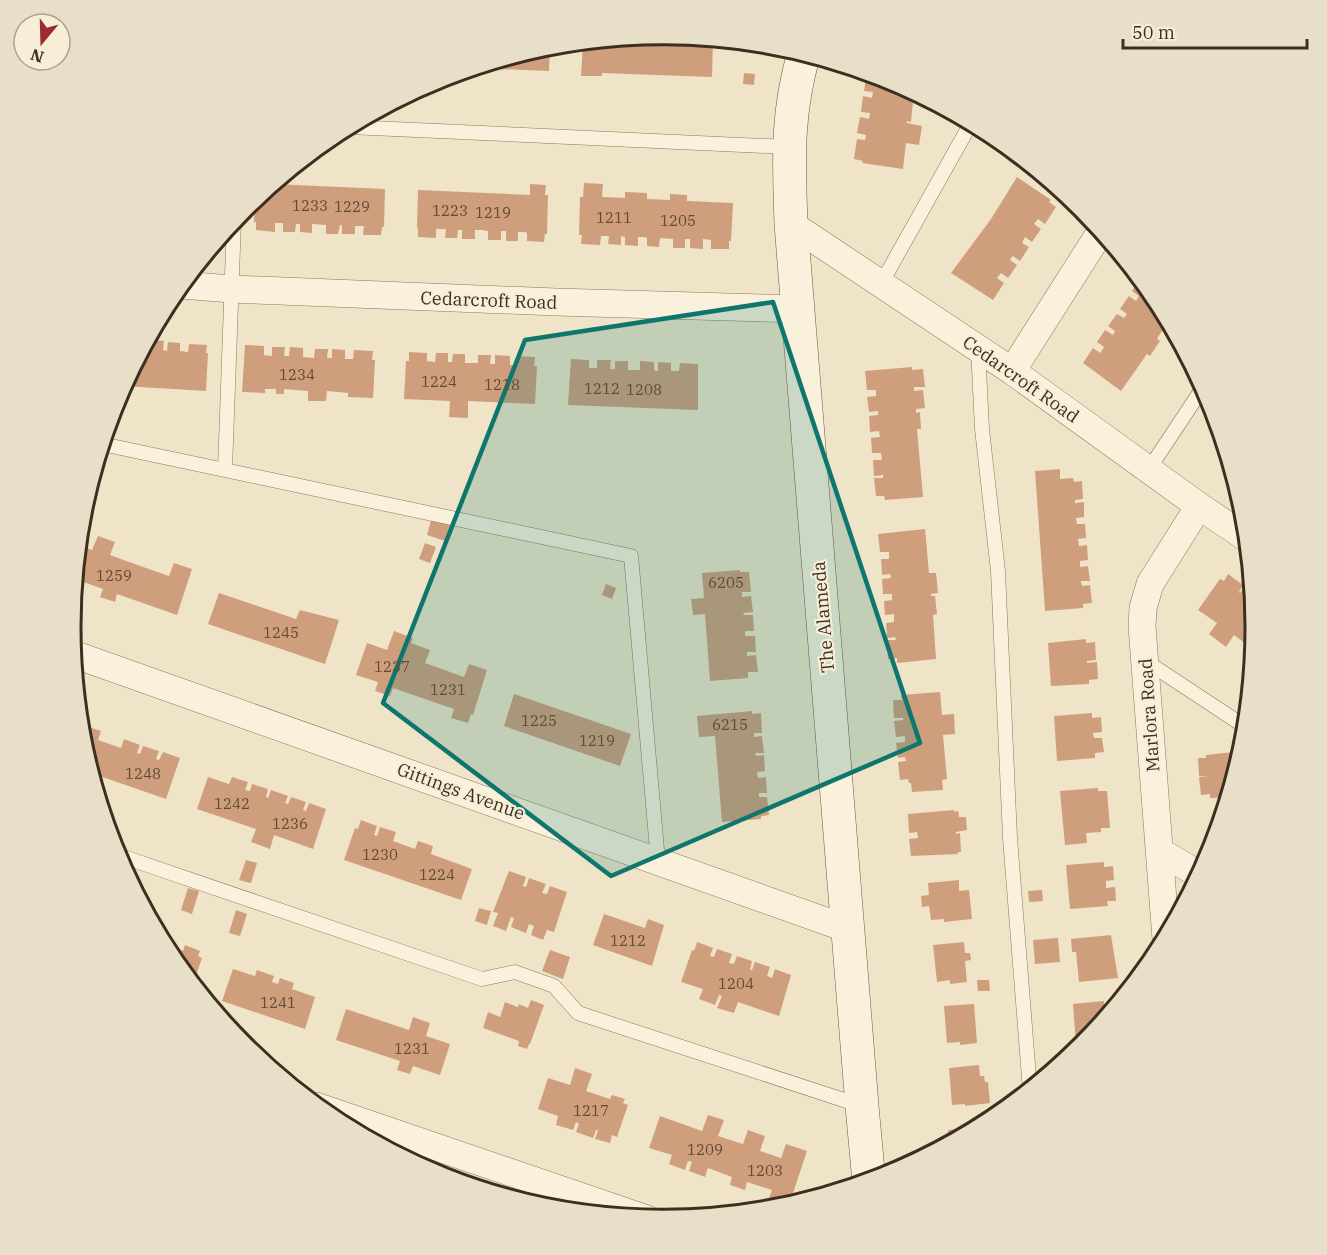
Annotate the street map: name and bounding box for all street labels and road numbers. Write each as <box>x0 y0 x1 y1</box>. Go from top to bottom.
street label: Cedarcroft Road <box>420 286 558 314</box>
street label: Cedarcroft Road <box>958 330 1084 428</box>
street label: The Alameda <box>807 560 839 674</box>
street label: Marlora Road <box>1134 657 1164 773</box>
street label: Gittings Avenue <box>394 757 528 825</box>

